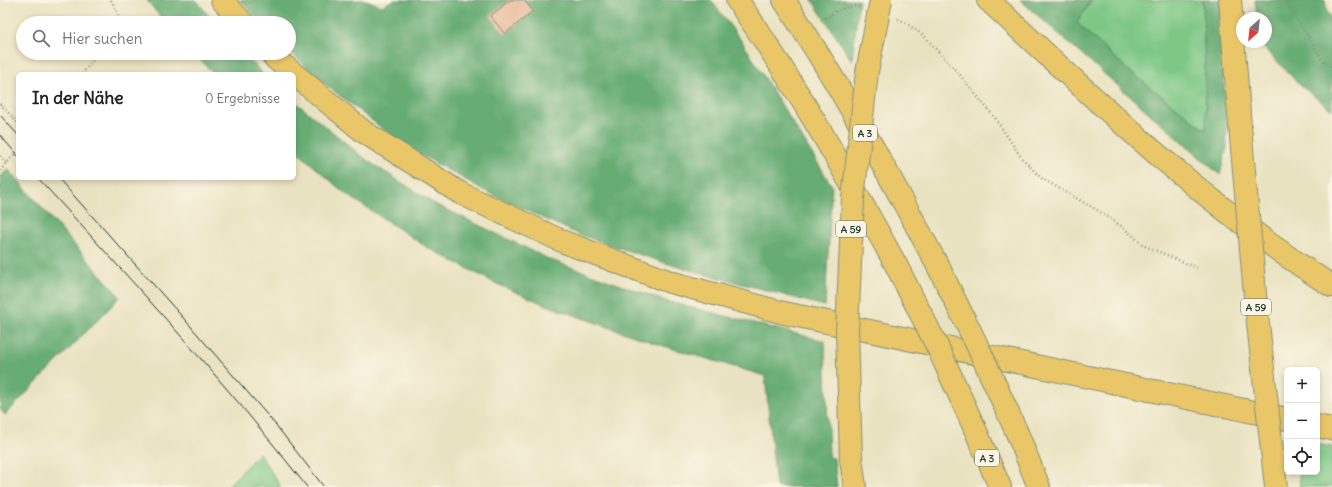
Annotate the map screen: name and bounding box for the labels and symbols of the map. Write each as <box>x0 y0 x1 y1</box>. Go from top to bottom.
north arrow <box>1236 12 1272 48</box>
road number: A 3 <box>853 125 877 141</box>
road number: A 59 <box>836 221 866 237</box>
road number: A 59 <box>1241 299 1271 315</box>
road number: A 3 <box>975 450 999 466</box>

